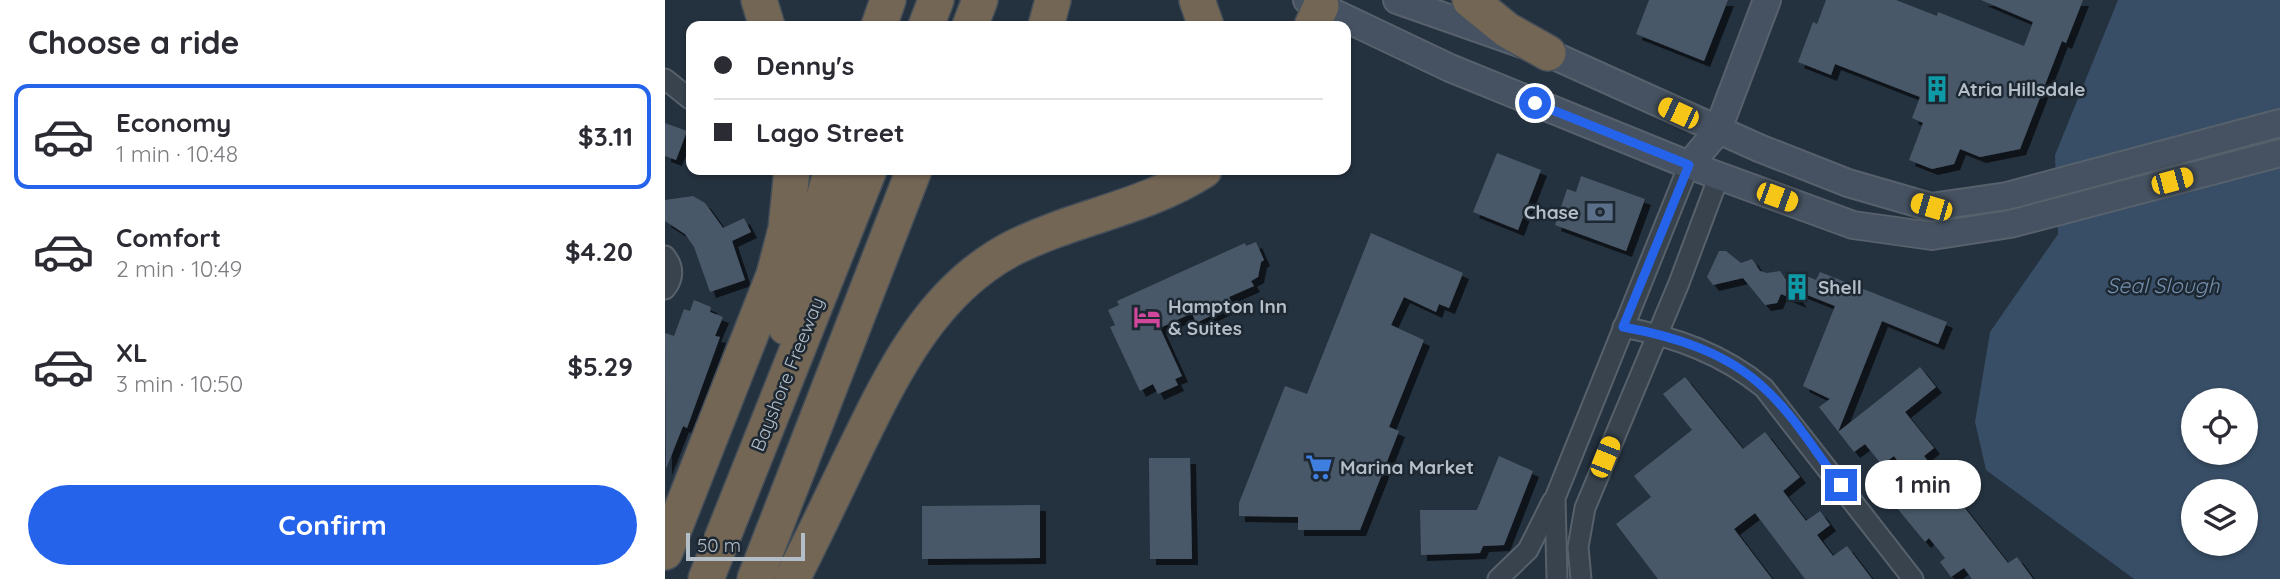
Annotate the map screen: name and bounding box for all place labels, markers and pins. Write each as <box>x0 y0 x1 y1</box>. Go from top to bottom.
building icon: Atria Hillsdale <box>1922 74 1952 104</box>
place label: Atria Hillsdale <box>1958 77 2085 101</box>
bank icon: Chase <box>1585 197 1615 227</box>
place label: Chase <box>1524 200 1579 224</box>
building icon: Shell <box>1782 272 1812 302</box>
place label: Shell <box>1818 275 1862 299</box>
place label: Hampton Inn & Suites <box>1168 294 1287 340</box>
hotel icon: Hampton Inn & Suites <box>1132 302 1162 332</box>
supermarket icon: Marina Market <box>1304 452 1334 482</box>
place label: Marina Market <box>1340 455 1474 479</box>

